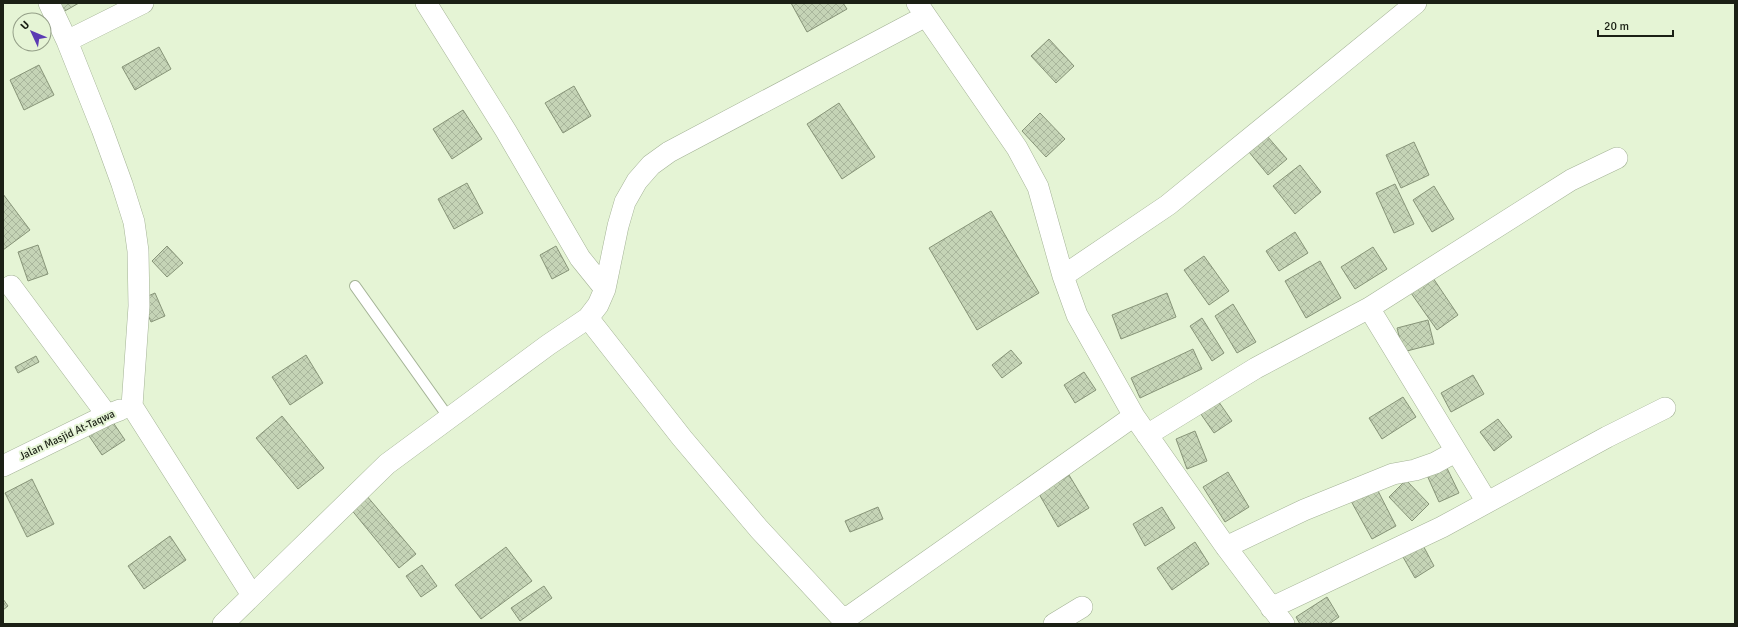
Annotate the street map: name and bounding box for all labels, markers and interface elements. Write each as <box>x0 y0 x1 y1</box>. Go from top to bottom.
north arrow <box>12 12 52 52</box>
scale bar <box>1598 12 1673 38</box>
text: U <box>18 18 32 33</box>
text: 20 m <box>1604 19 1629 34</box>
street label: Jalan Masjid At-Taqwa <box>17 407 117 463</box>

